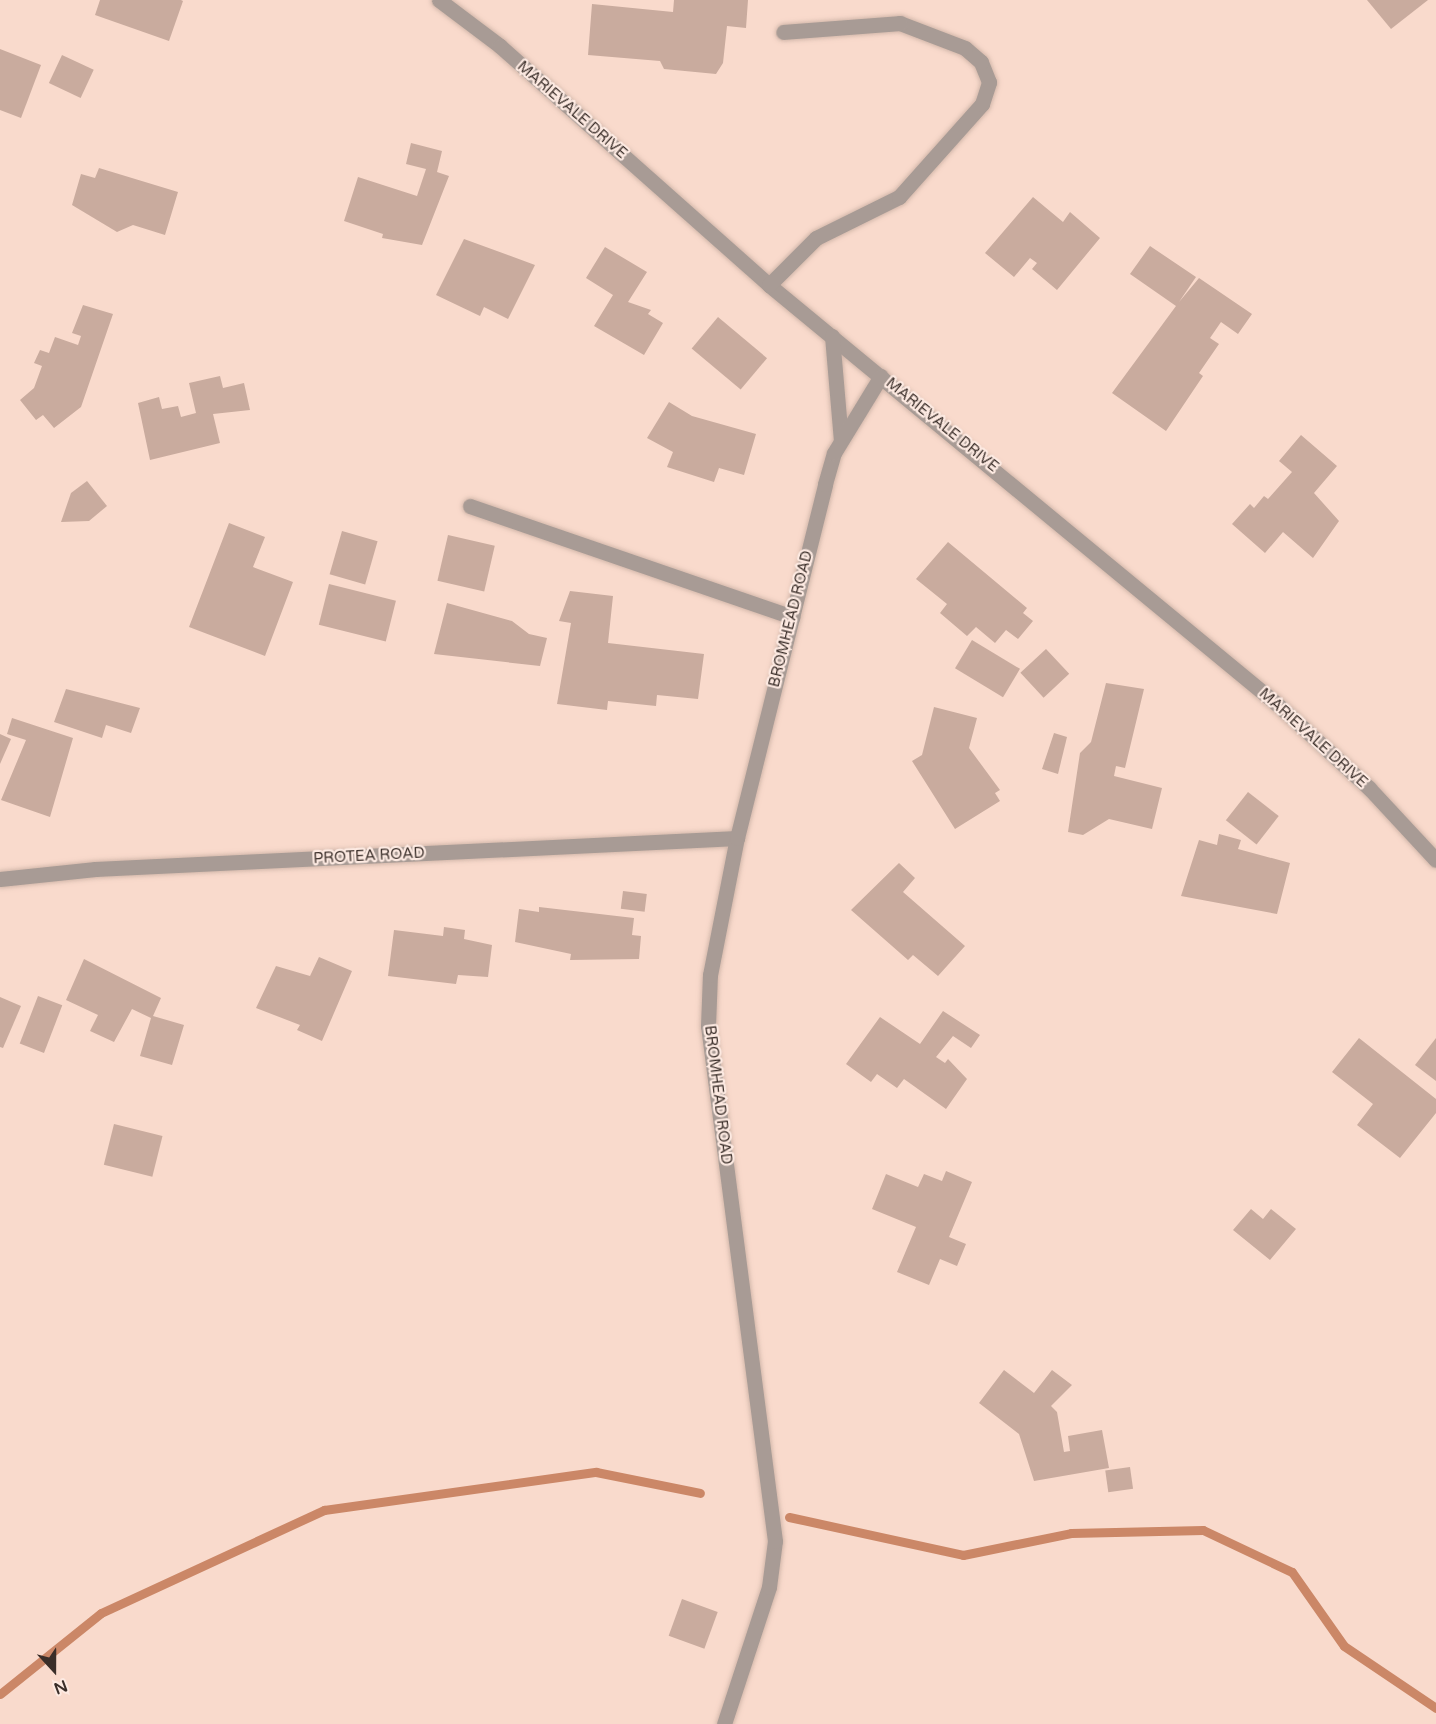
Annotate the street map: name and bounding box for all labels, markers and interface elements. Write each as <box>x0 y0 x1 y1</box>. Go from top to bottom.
street label: MARIEVALE DRIVE <box>513 57 631 163</box>
street label: MARIEVALE DRIVE <box>882 374 1002 476</box>
street label: BROMHEAD ROAD <box>765 549 817 689</box>
street label: MARIEVALE DRIVE <box>1255 685 1371 791</box>
street label: PROTEA ROAD <box>313 844 425 868</box>
street label: BROMHEAD ROAD <box>701 1024 735 1166</box>
north arrow <box>24 1640 84 1700</box>
text: N <box>51 1675 70 1698</box>

